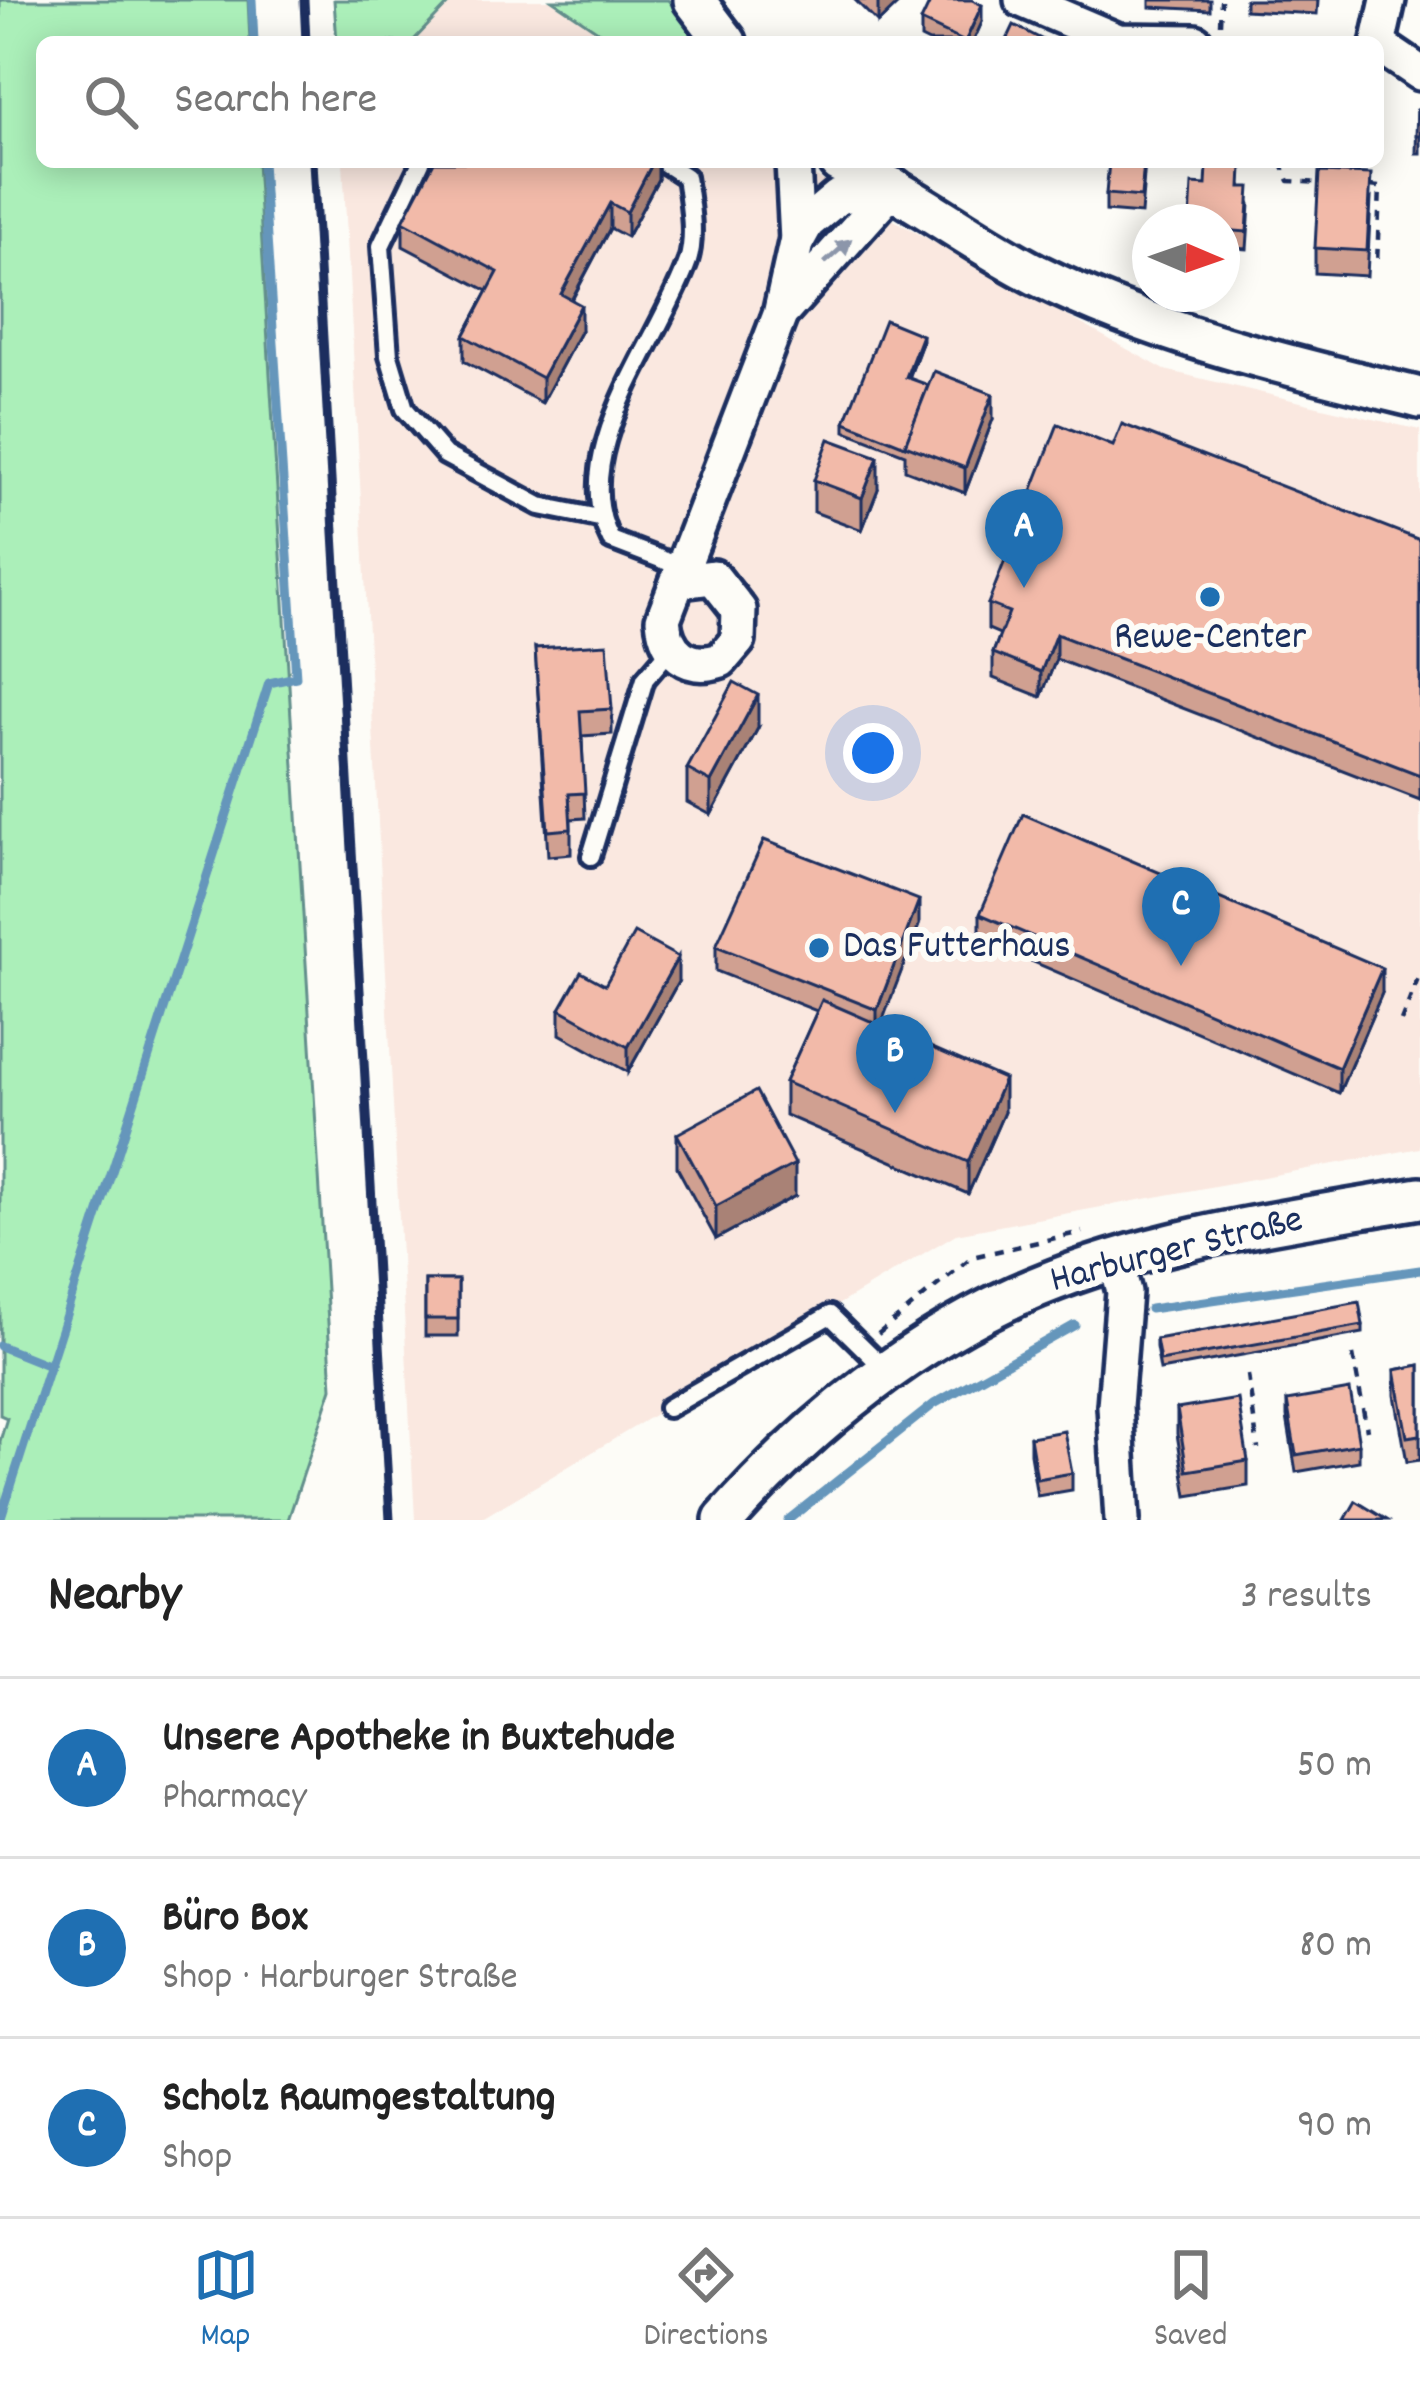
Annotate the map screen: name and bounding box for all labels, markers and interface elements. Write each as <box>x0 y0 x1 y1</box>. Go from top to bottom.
search box <box>36 36 1384 168</box>
icon: search <box>78 69 144 135</box>
text: Search here <box>174 70 377 134</box>
north arrow <box>1132 204 1240 312</box>
one-way arrow <box>823 238 852 265</box>
pin: A <box>985 489 1063 588</box>
marker: Rewe-Center <box>1197 584 1223 610</box>
place label: Rewe-Center <box>1114 612 1307 667</box>
your location <box>843 723 903 783</box>
pin: C <box>1142 867 1220 966</box>
place label: Das Futterhaus <box>843 921 1071 976</box>
marker: Das Futterhaus <box>806 935 832 961</box>
pin: B <box>856 1014 934 1113</box>
street label: Harburger Straße <box>1045 1194 1309 1310</box>
text: Nearby <box>48 1562 181 1634</box>
text: 3 results <box>1241 1571 1372 1626</box>
text: Unsere Apotheke in Buxtehude <box>162 1708 675 1772</box>
text: A <box>76 1740 98 1795</box>
text: 50 m <box>1297 1740 1372 1795</box>
text: Pharmacy <box>162 1772 307 1827</box>
text: Büro Box <box>162 1888 308 1952</box>
text: B <box>78 1920 96 1975</box>
text: 80 m <box>1299 1920 1372 1975</box>
text: Shop · Harburger Straße <box>162 1952 518 2007</box>
text: Scholz Raumgestaltung <box>162 2068 555 2132</box>
text: C <box>77 2100 97 2155</box>
text: 90 m <box>1297 2100 1372 2155</box>
text: Shop <box>162 2132 232 2187</box>
tab: Map <box>193 2242 259 2361</box>
tab: Directions <box>644 2242 769 2361</box>
tab: Saved <box>1154 2242 1227 2361</box>

